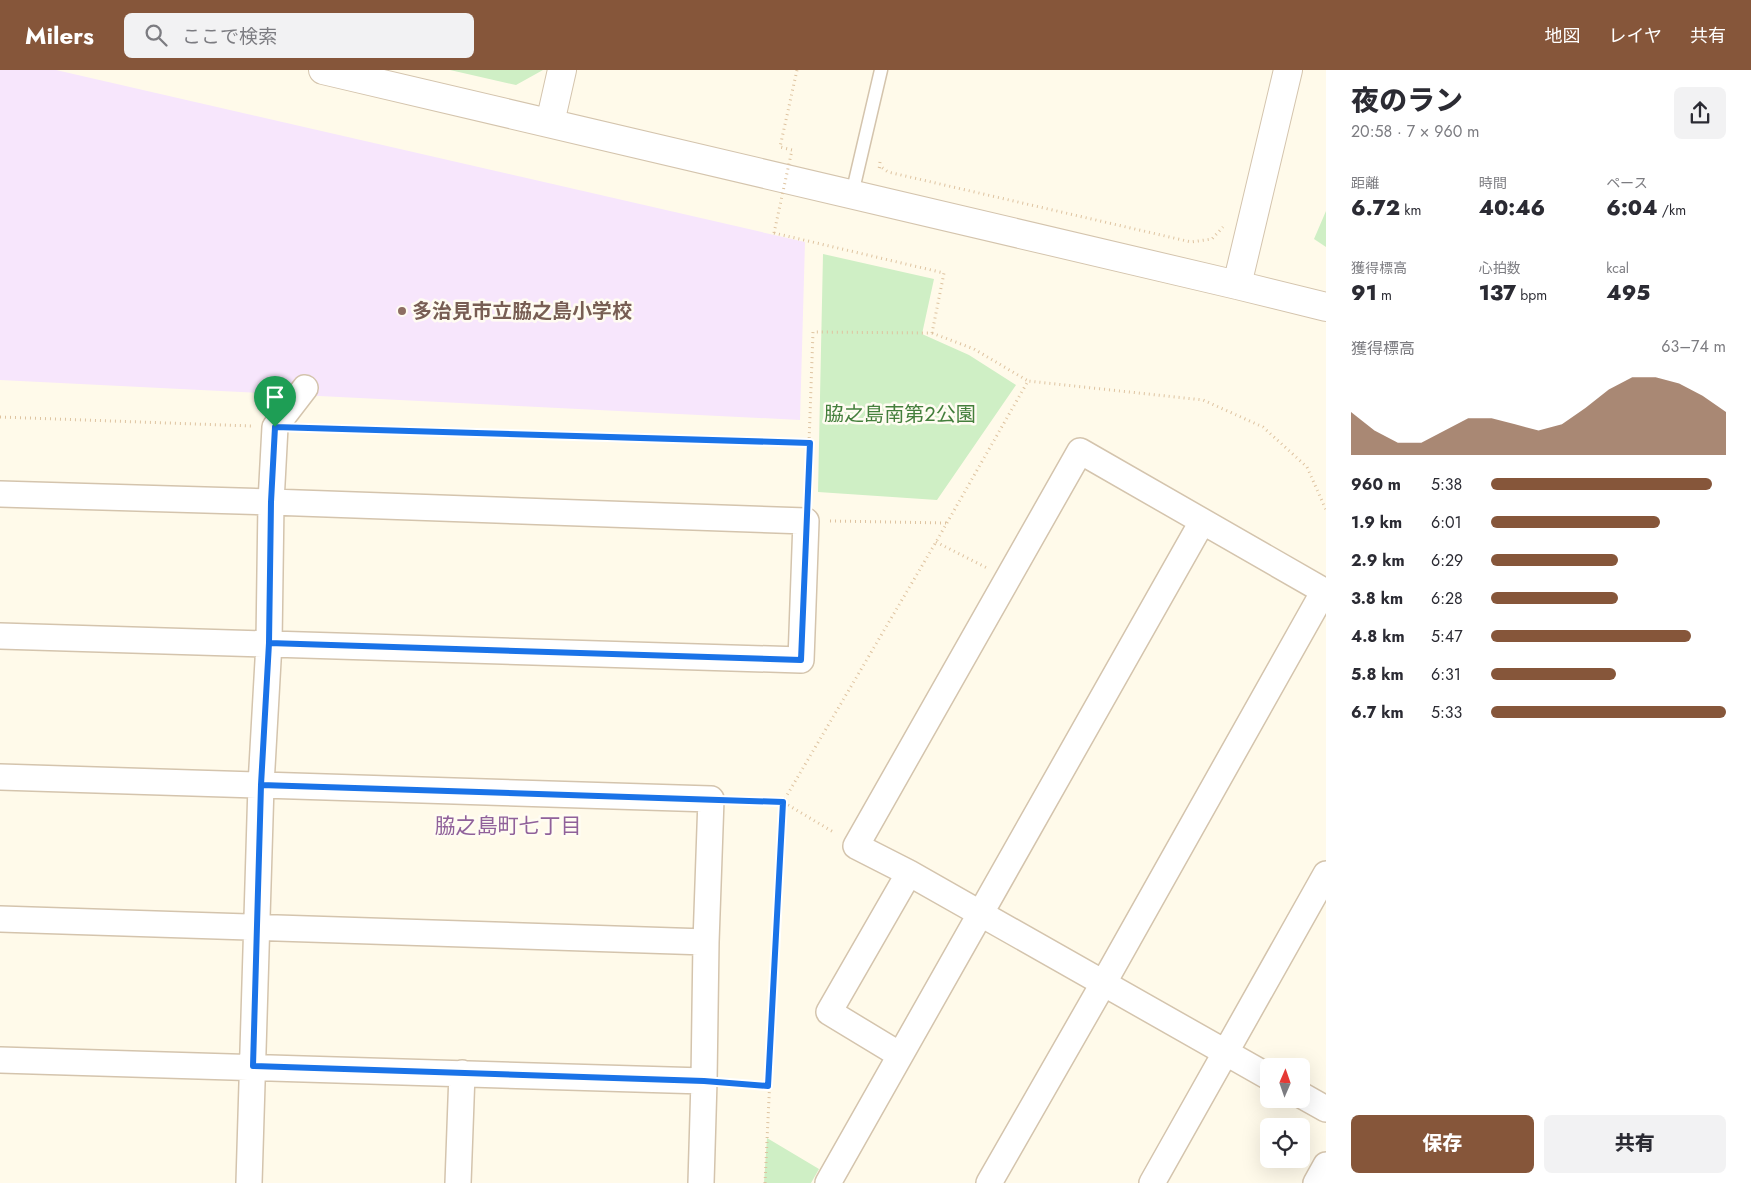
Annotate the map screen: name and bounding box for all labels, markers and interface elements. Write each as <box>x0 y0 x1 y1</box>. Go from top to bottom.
search box <box>124 13 474 58</box>
text: Milers <box>25 18 94 53</box>
icon: search <box>142 21 170 49</box>
text: ここで検索 <box>182 23 277 50</box>
text: 地図 <box>1545 23 1581 49</box>
text: レイヤ <box>1609 23 1662 49</box>
text: 共有 <box>1690 23 1726 49</box>
text: 夜のラン <box>1351 80 1463 121</box>
button: share <box>1674 87 1726 139</box>
text: 20:58 · 7 × 960 m <box>1351 120 1480 143</box>
text: 距離 <box>1351 173 1379 193</box>
text: 時間 <box>1479 173 1507 193</box>
text: ペース <box>1606 173 1648 193</box>
text: 6.72 <box>1351 193 1400 223</box>
text: 40:46 <box>1479 193 1545 223</box>
text: 6:04 <box>1606 193 1658 223</box>
text: km <box>1400 200 1421 220</box>
text: /km <box>1658 200 1686 220</box>
text: 獲得標高 <box>1351 258 1407 278</box>
text: 心拍数 <box>1479 258 1521 278</box>
text: kcal <box>1606 258 1629 278</box>
text: 91 <box>1351 278 1377 308</box>
text: 137 <box>1479 278 1516 308</box>
text: 495 <box>1606 278 1650 308</box>
text: m <box>1377 285 1392 305</box>
text: bpm <box>1516 285 1547 305</box>
place label: 多治見市立脇之島小学校 <box>412 297 632 326</box>
marker: 多治見市立脇之島小学校 <box>396 305 408 317</box>
text: 63–74 m <box>1661 335 1726 358</box>
text: 獲得標高 <box>1351 337 1415 360</box>
pin <box>254 376 296 427</box>
icon: arrive <box>261 383 289 411</box>
park label: 脇之島南第２公園 <box>824 400 976 429</box>
text: 960 m <box>1351 473 1401 496</box>
text: 5:38 <box>1431 473 1462 496</box>
text: 1.9 km <box>1351 511 1402 534</box>
text: 6:01 <box>1431 511 1462 534</box>
text: 2.9 km <box>1351 549 1405 572</box>
text: 6:29 <box>1431 549 1463 572</box>
text: 3.8 km <box>1351 587 1403 610</box>
text: 6:28 <box>1431 587 1463 610</box>
text: 4.8 km <box>1351 625 1405 648</box>
text: 5:47 <box>1431 625 1463 648</box>
text: 5.8 km <box>1351 663 1404 686</box>
text: 6:31 <box>1431 663 1461 686</box>
text: 6.7 km <box>1351 701 1404 724</box>
text: 5:33 <box>1431 701 1462 724</box>
district label: 脇之島町七丁目 <box>435 811 582 841</box>
north arrow <box>1260 1058 1310 1108</box>
map controls <box>1260 1058 1310 1168</box>
button: 保存 <box>1351 1115 1534 1173</box>
button: 共有 <box>1544 1115 1726 1173</box>
button: locate <box>1260 1118 1310 1168</box>

